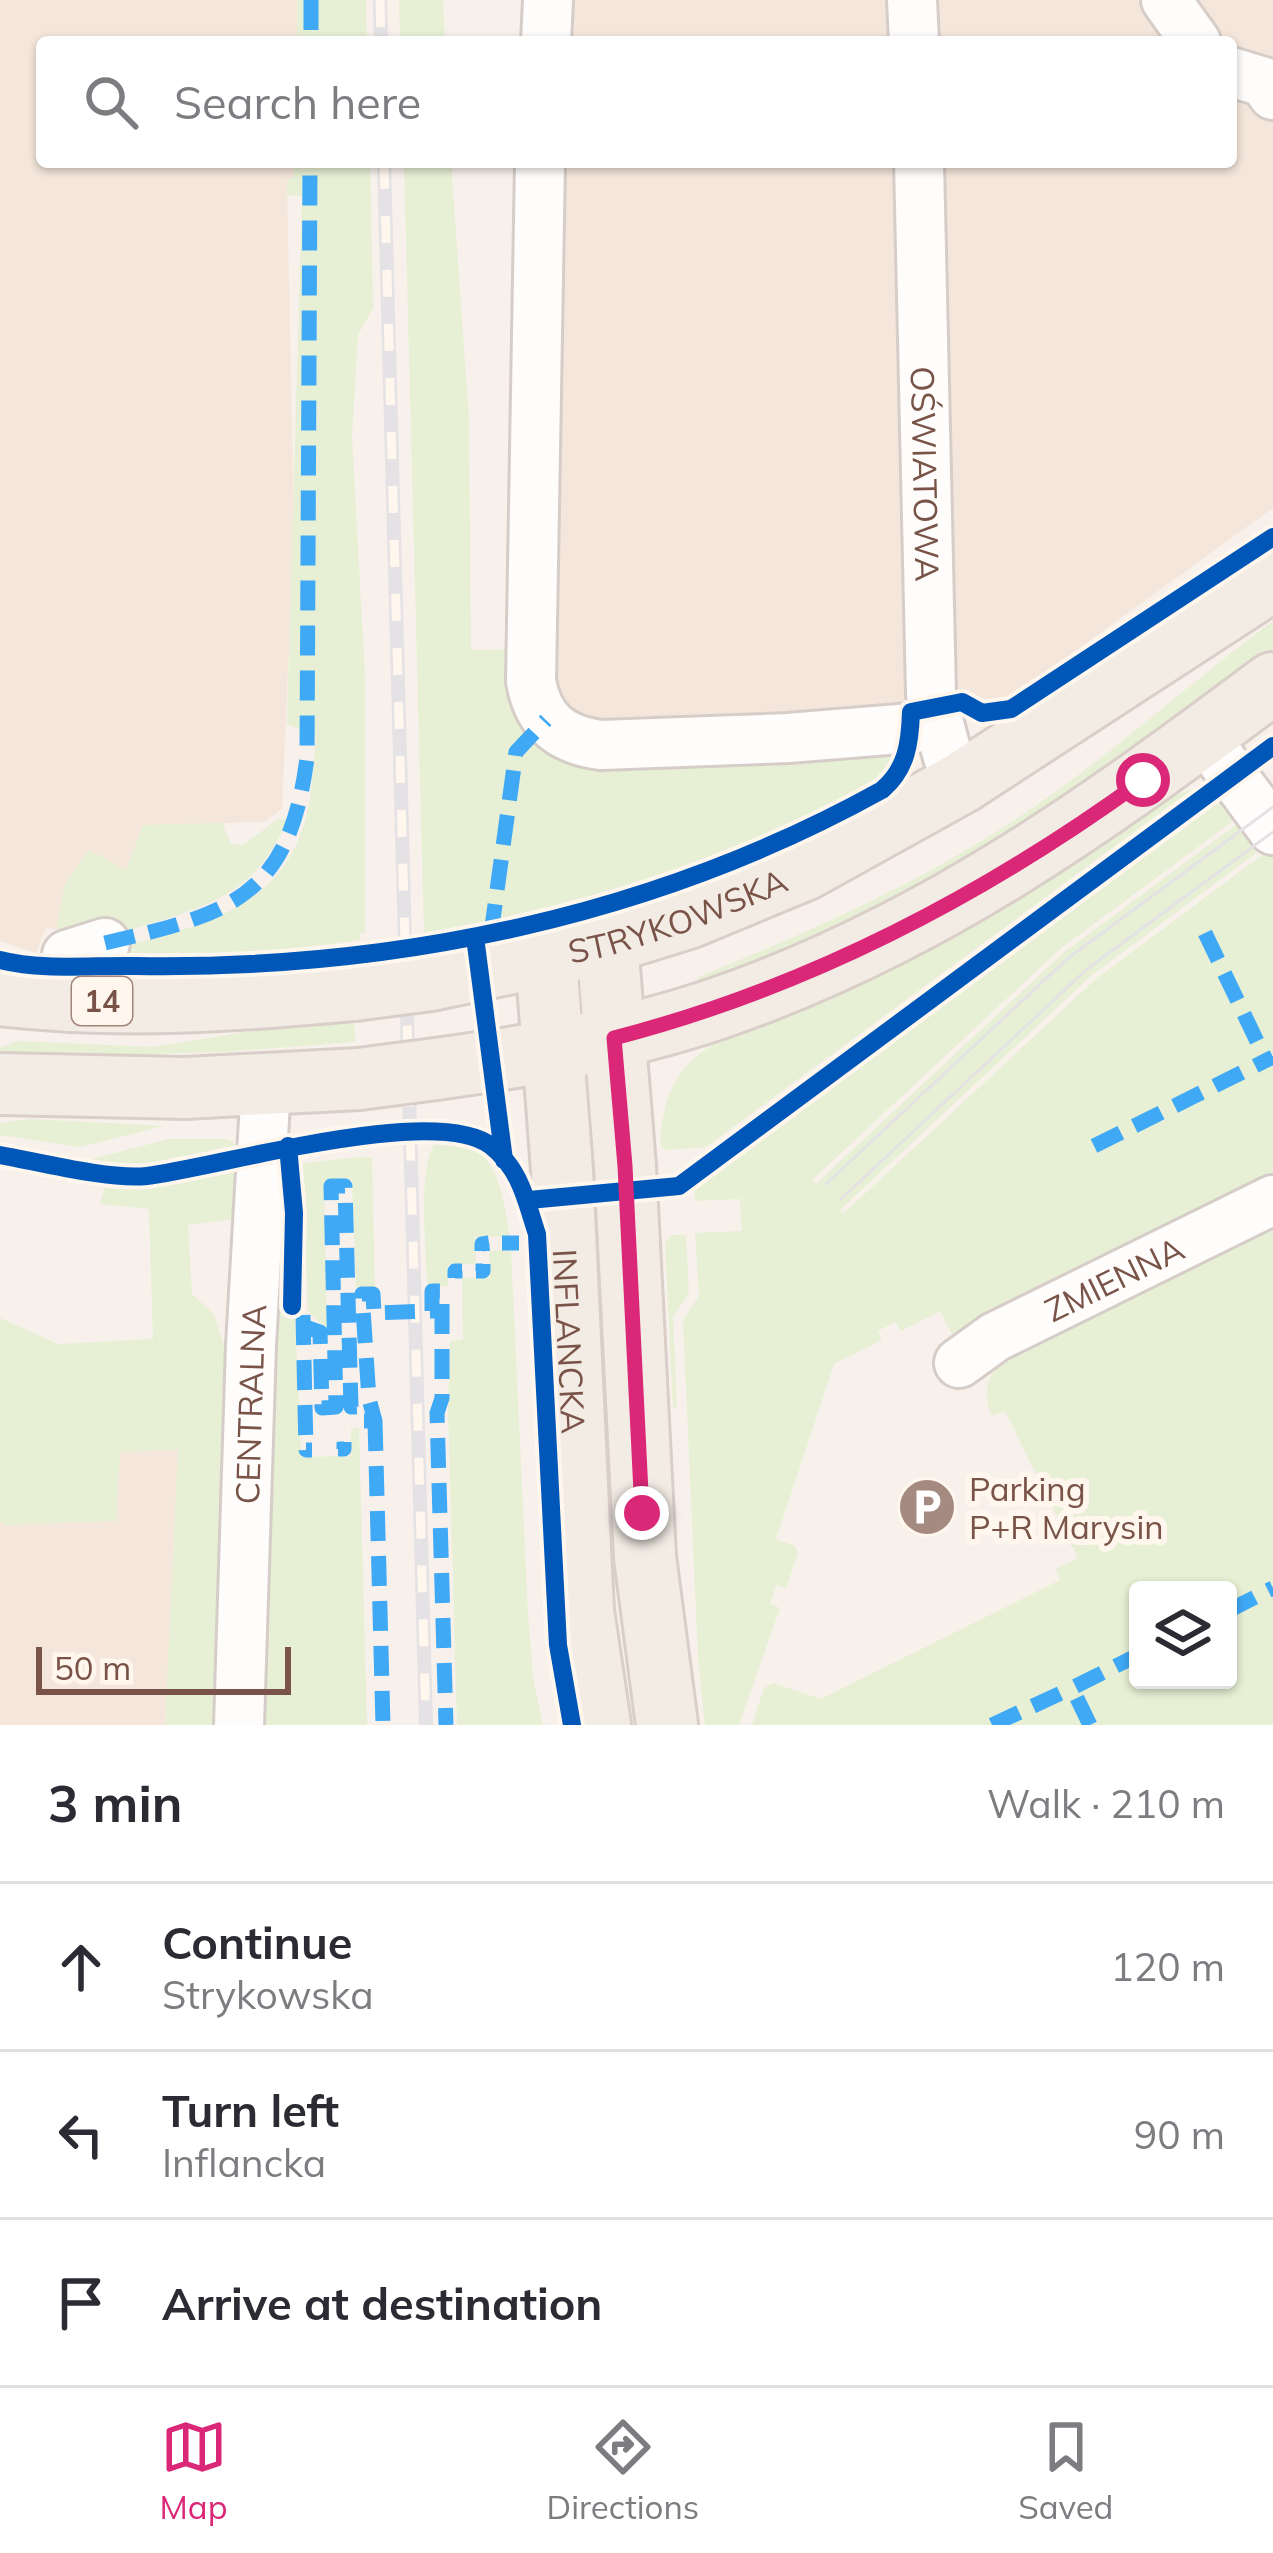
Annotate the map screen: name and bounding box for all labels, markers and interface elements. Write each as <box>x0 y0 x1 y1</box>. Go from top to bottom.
search box <box>36 36 1237 168</box>
icon: search <box>78 69 144 135</box>
text: Search here <box>174 74 421 130</box>
street label: OŚWIATOWA <box>903 366 949 582</box>
route start <box>1116 753 1170 807</box>
street label: STRYKOWSKA <box>564 859 793 971</box>
road number: 14 <box>72 977 132 1025</box>
street label: ZMIENNA <box>1038 1227 1190 1330</box>
street label: INFLANCKA <box>545 1248 595 1435</box>
street label: CENTRALNA <box>225 1303 274 1505</box>
place label: Parking P+R Marysin <box>969 1468 1164 1547</box>
parking icon: Parking P+R Marysin <box>896 1476 958 1538</box>
route end <box>615 1486 669 1540</box>
map controls <box>1129 1581 1237 1689</box>
button: layers <box>1129 1581 1237 1689</box>
scale bar <box>36 1641 291 1694</box>
text: 50 m <box>54 1647 131 1688</box>
text: 3 min <box>48 1771 183 1835</box>
text: Walk · 210 m <box>987 1779 1225 1828</box>
text: Continue <box>162 1914 352 1970</box>
icon: ahead <box>48 1934 114 2000</box>
text: 120 m <box>1110 1942 1225 1991</box>
text: Strykowska <box>162 1970 374 2019</box>
text: Turn left <box>162 2082 339 2138</box>
icon: left <box>48 2102 114 2168</box>
text: 90 m <box>1134 2110 1225 2159</box>
text: Inflancka <box>162 2138 326 2187</box>
icon: arrive <box>48 2270 114 2336</box>
text: Arrive at destination <box>162 2275 602 2331</box>
tab: Map <box>160 2414 227 2527</box>
tab: Directions <box>547 2414 699 2527</box>
tab: Saved <box>1018 2414 1113 2527</box>

